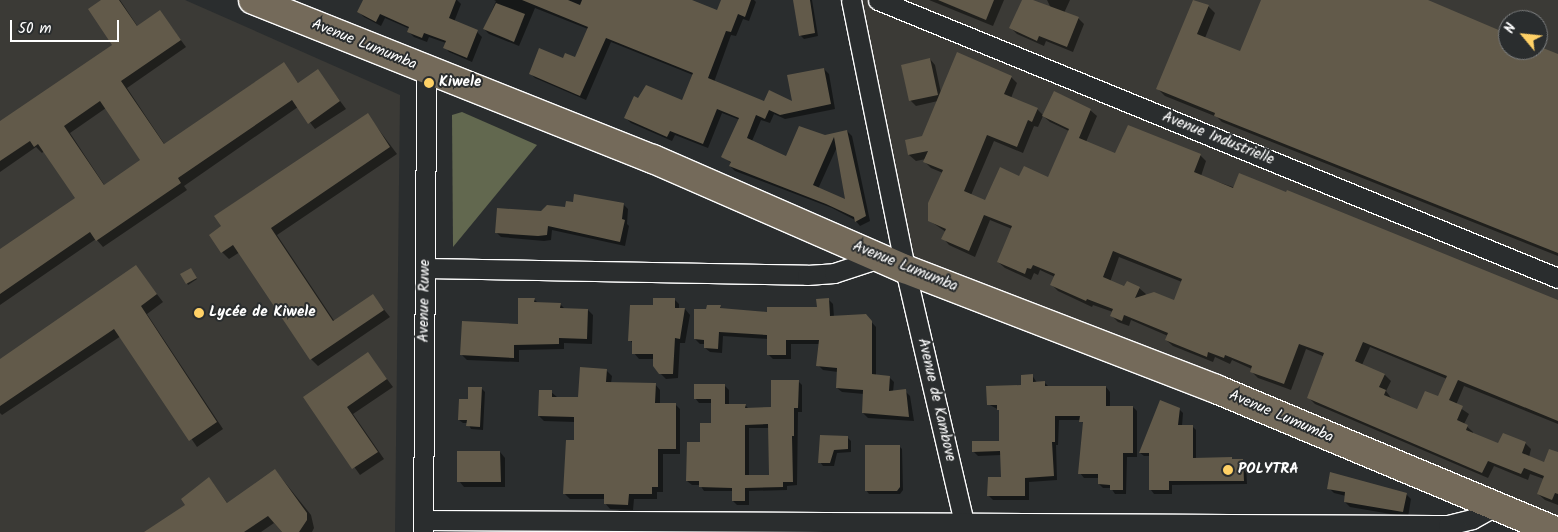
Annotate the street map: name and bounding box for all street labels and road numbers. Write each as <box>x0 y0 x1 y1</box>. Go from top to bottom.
street label: Avenue Lumumba <box>309 16 419 74</box>
street label: Avenue Industrielle <box>1159 108 1277 170</box>
street label: Avenue Lumumba <box>850 238 960 296</box>
street label: Avenue Ruwe <box>415 259 435 343</box>
street label: Avenue de Kambove <box>913 337 959 463</box>
street label: Avenue Lumumba <box>1226 387 1336 447</box>

